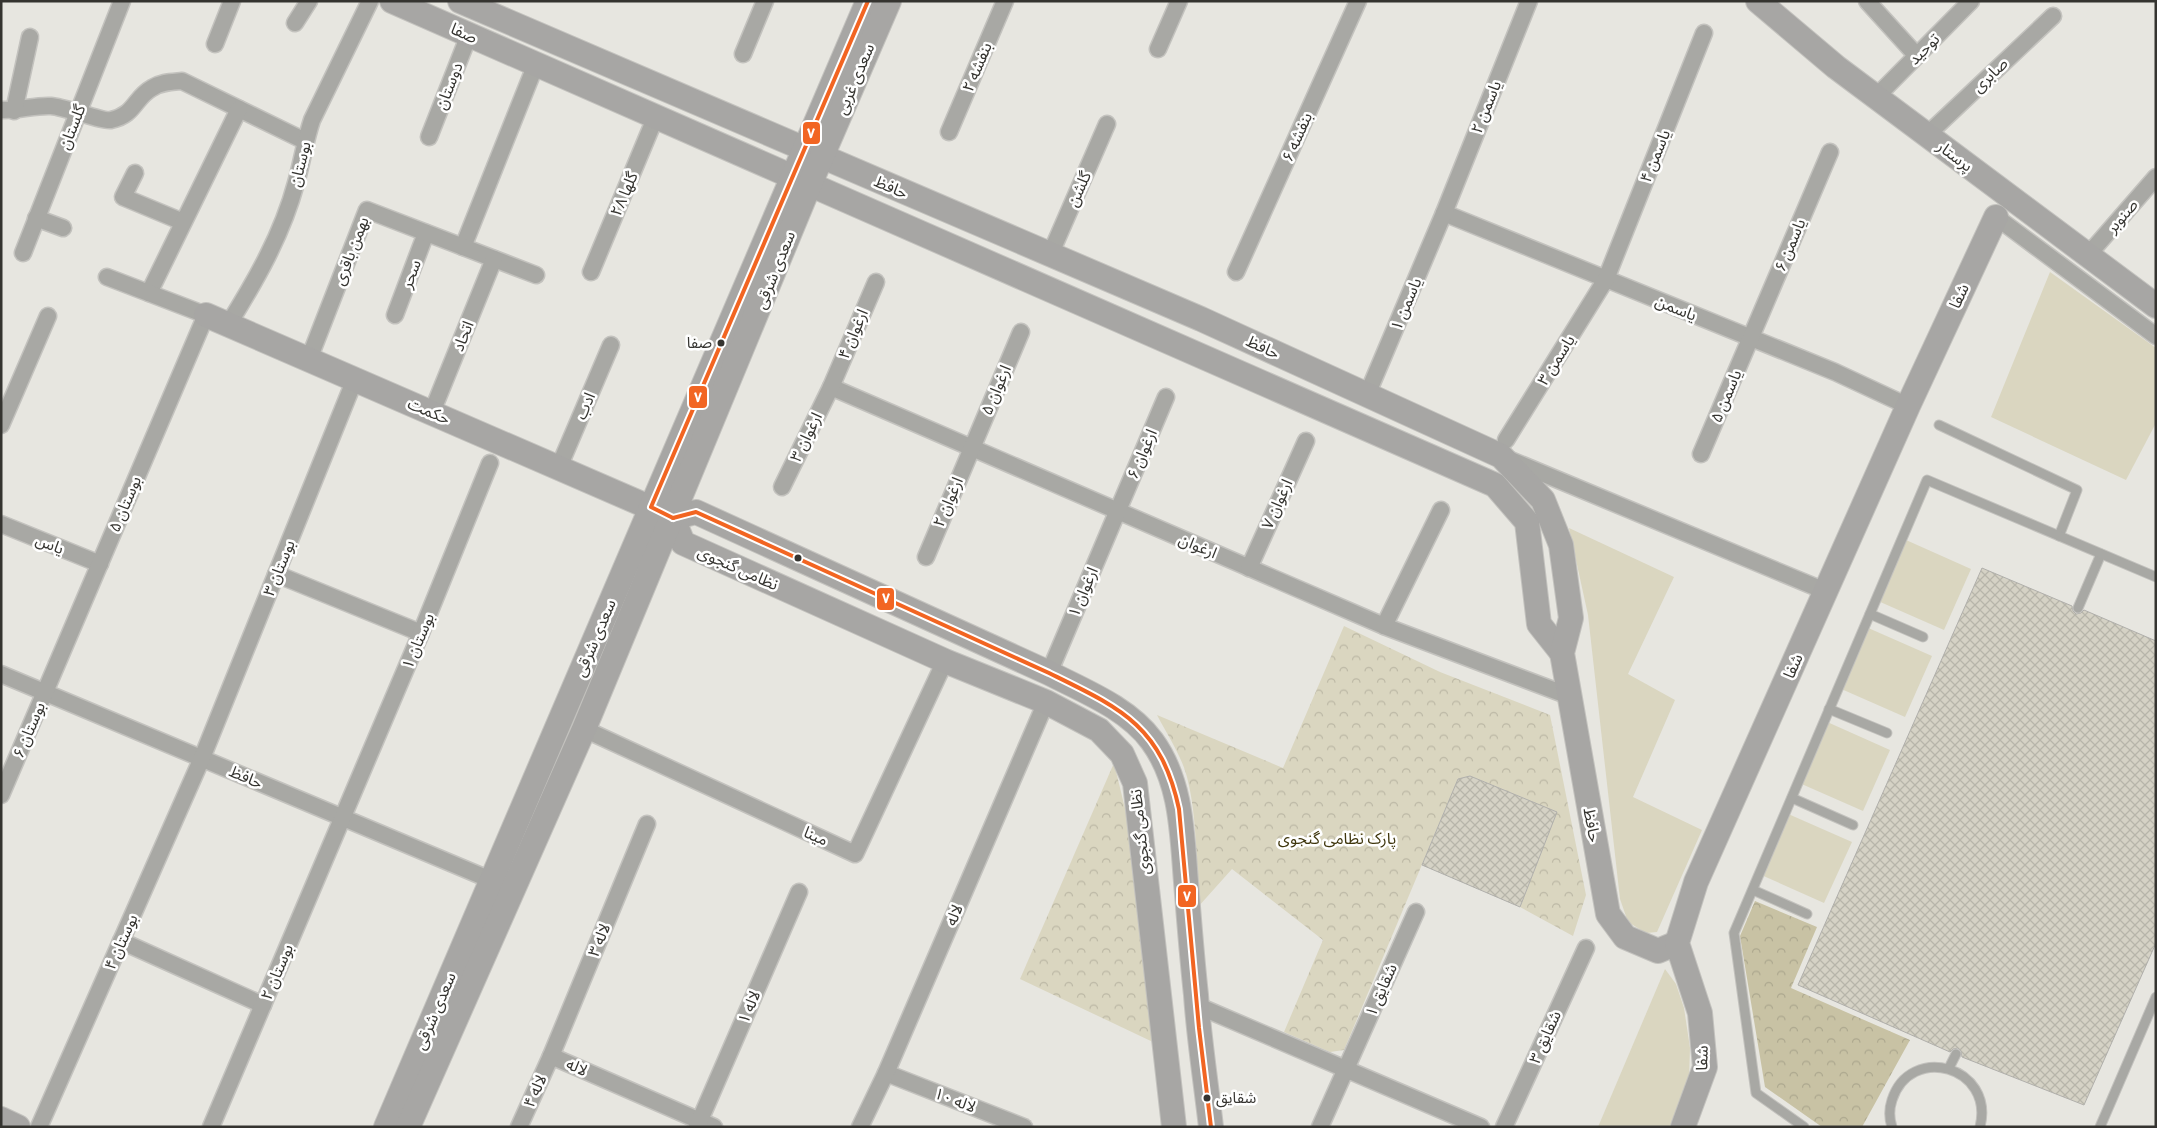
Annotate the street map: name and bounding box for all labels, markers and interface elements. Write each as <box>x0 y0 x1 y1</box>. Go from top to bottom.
street label: صفا <box>448 19 480 47</box>
street label: توحید <box>1904 29 1944 69</box>
street label: بنفشه ۲ <box>958 39 996 95</box>
street label: سعدی غربی <box>832 41 878 117</box>
street label: صابری <box>1968 54 2012 96</box>
street label: دوستان <box>431 60 467 112</box>
street label: یاسمن ۲ <box>1467 78 1505 136</box>
street label: گلستان <box>54 101 90 152</box>
street label: بنفشه ۶ <box>1278 109 1316 165</box>
line badge: ۷ <box>802 121 821 145</box>
text: ۷ <box>807 124 815 142</box>
street label: یاسمن ۴ <box>1636 127 1674 185</box>
street label: پرستار <box>1932 136 1977 176</box>
street label: بوستان <box>285 139 315 189</box>
street label: گلشن <box>1063 168 1095 210</box>
street label: گلها ۲۸ <box>606 169 642 219</box>
street label: حافظ <box>871 172 911 202</box>
street label: صنوبر <box>2102 195 2142 237</box>
street label: بهمن باقری <box>329 214 373 288</box>
street label: یاسمن ۶ <box>1770 216 1810 274</box>
street label: سعدی شرقی <box>751 228 799 312</box>
street label: سحر <box>397 257 425 292</box>
street label: یاسمن ۱ <box>1386 275 1426 333</box>
street label: شفا <box>1945 281 1973 311</box>
street label: یاسمن <box>1653 291 1699 325</box>
street label: ارغوان ۴ <box>834 306 872 362</box>
street label: اتحاد <box>448 318 478 354</box>
street label: حافظ <box>1243 331 1283 363</box>
street label: یاسمن ۳ <box>1533 331 1579 389</box>
place label: صفا <box>687 334 712 352</box>
marker: صفا <box>716 338 726 348</box>
street label: ارغوان ۵ <box>977 362 1015 418</box>
street label: یاسمن ۵ <box>1706 367 1746 425</box>
line badge: ۷ <box>688 385 708 409</box>
text: ۷ <box>694 388 702 406</box>
street label: ادب <box>571 390 599 422</box>
street label: حکمت <box>405 394 453 428</box>
street label: ارغوان ۳ <box>786 409 826 465</box>
street label: ارغوان ۶ <box>1123 426 1161 482</box>
street label: بوستان ۵ <box>105 473 145 535</box>
street label: ارغوان ۲ <box>929 474 967 530</box>
street label: ارغوان ۷ <box>1258 476 1296 532</box>
street label: یاس <box>33 530 67 558</box>
street label: ارغوان <box>1176 530 1220 562</box>
street label: بوستان ۳ <box>259 537 299 599</box>
street label: نظامی گنجوی <box>695 542 781 594</box>
unlabelled marker <box>793 553 803 563</box>
street label: ارغوان ۱ <box>1064 564 1102 620</box>
line badge: ۷ <box>876 587 895 611</box>
text: ۷ <box>882 589 890 607</box>
street label: سعدی شرقی <box>570 596 620 680</box>
street label: بوستان ۱ <box>398 610 438 672</box>
street label: شفا <box>1779 651 1807 681</box>
street label: بوستان ۶ <box>9 699 49 761</box>
street label: حافظ <box>226 762 266 792</box>
street label: نظامی گنجوی <box>1126 788 1154 876</box>
street label: حافظ <box>1580 806 1604 844</box>
street label: مینا <box>801 822 831 850</box>
park label: پارک نظامی گنجوی <box>1278 829 1396 849</box>
line badge: ۷ <box>1177 884 1197 908</box>
text: ۷ <box>1183 887 1191 905</box>
street label: لاله <box>941 902 967 928</box>
street label: بوستان ۴ <box>100 911 142 973</box>
street label: لاله ۳ <box>584 921 614 959</box>
street label: بوستان ۲ <box>257 941 297 1003</box>
street label: شقایق ۱ <box>1361 961 1402 1020</box>
street label: سعدی شرقی <box>410 969 460 1053</box>
street label: لاله ۱ <box>734 988 764 1026</box>
street label: شقایق ۳ <box>1525 1008 1566 1067</box>
street label: شفا <box>1692 1045 1712 1071</box>
street label: لاله <box>563 1054 591 1080</box>
street label: لاله ۴ <box>519 1072 551 1110</box>
street label: لاله ۱۰ <box>931 1083 979 1117</box>
place label: شقایق <box>1216 1089 1256 1108</box>
marker: شقایق <box>1202 1093 1212 1103</box>

